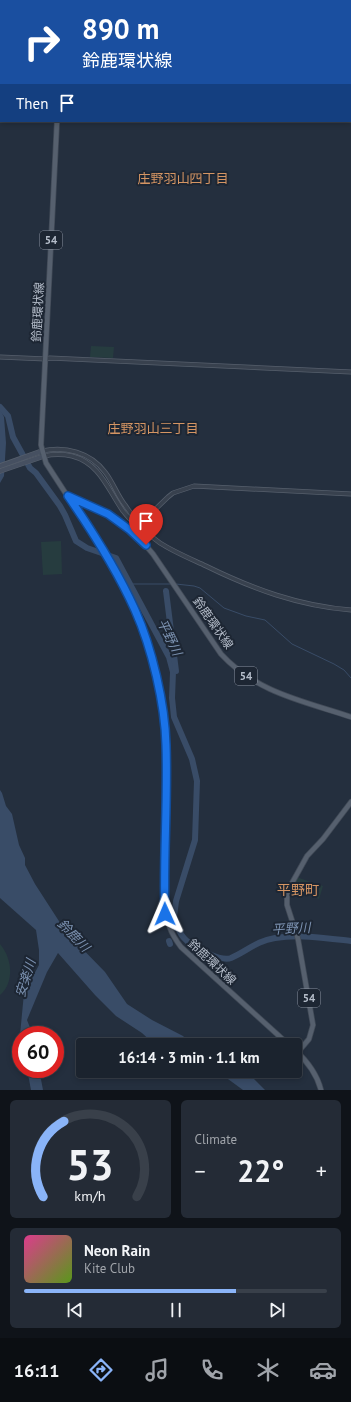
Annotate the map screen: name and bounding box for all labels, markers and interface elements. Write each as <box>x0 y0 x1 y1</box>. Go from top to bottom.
text: 890 m <box>82 10 159 47</box>
icon: right <box>16 16 68 68</box>
text: 鈴鹿環状線 <box>82 49 172 72</box>
icon: arrive <box>56 92 78 114</box>
text: Then <box>16 94 48 113</box>
district label: 庄野羽山四丁目 <box>137 170 229 187</box>
road number: 54 <box>40 231 62 249</box>
street label: 鈴鹿環状線 <box>28 282 47 342</box>
district label: 庄野羽山三丁目 <box>107 420 199 437</box>
pin <box>129 504 163 545</box>
icon: arrive <box>135 510 157 532</box>
street label: 鈴鹿環状線 <box>190 594 237 652</box>
water label: 平野川 <box>153 616 187 660</box>
road number: 54 <box>235 667 257 685</box>
district label: 平野町 <box>277 881 319 899</box>
position arrow <box>144 893 186 935</box>
water label: 鈴鹿川 <box>54 915 95 957</box>
water label: 平野川 <box>271 919 313 938</box>
street label: 鈴鹿環状線 <box>185 936 239 988</box>
water label: 安楽川 <box>12 955 40 999</box>
road number: 54 <box>298 989 320 1007</box>
speed limit sign: 60 <box>12 1026 64 1078</box>
text: 16:14 · 3 min · 1.1 km <box>118 1048 260 1067</box>
text: Climate <box>195 1131 237 1148</box>
text: 53 <box>67 1138 114 1191</box>
text: 22° <box>237 1151 284 1190</box>
text: − <box>195 1157 206 1185</box>
text: + <box>316 1157 327 1185</box>
text: km/h <box>75 1186 106 1205</box>
text: Neon Rain <box>84 1241 150 1260</box>
text: Kite Club <box>84 1260 135 1277</box>
icon: previous <box>64 1299 86 1321</box>
icon: pause <box>165 1299 187 1321</box>
icon: next <box>266 1299 288 1321</box>
icon: directions <box>87 1356 115 1384</box>
icon: music <box>143 1356 171 1384</box>
icon: phone <box>198 1356 226 1384</box>
icon: climate <box>254 1356 282 1384</box>
icon: car <box>309 1356 337 1384</box>
text: 16:11 <box>14 1359 59 1382</box>

